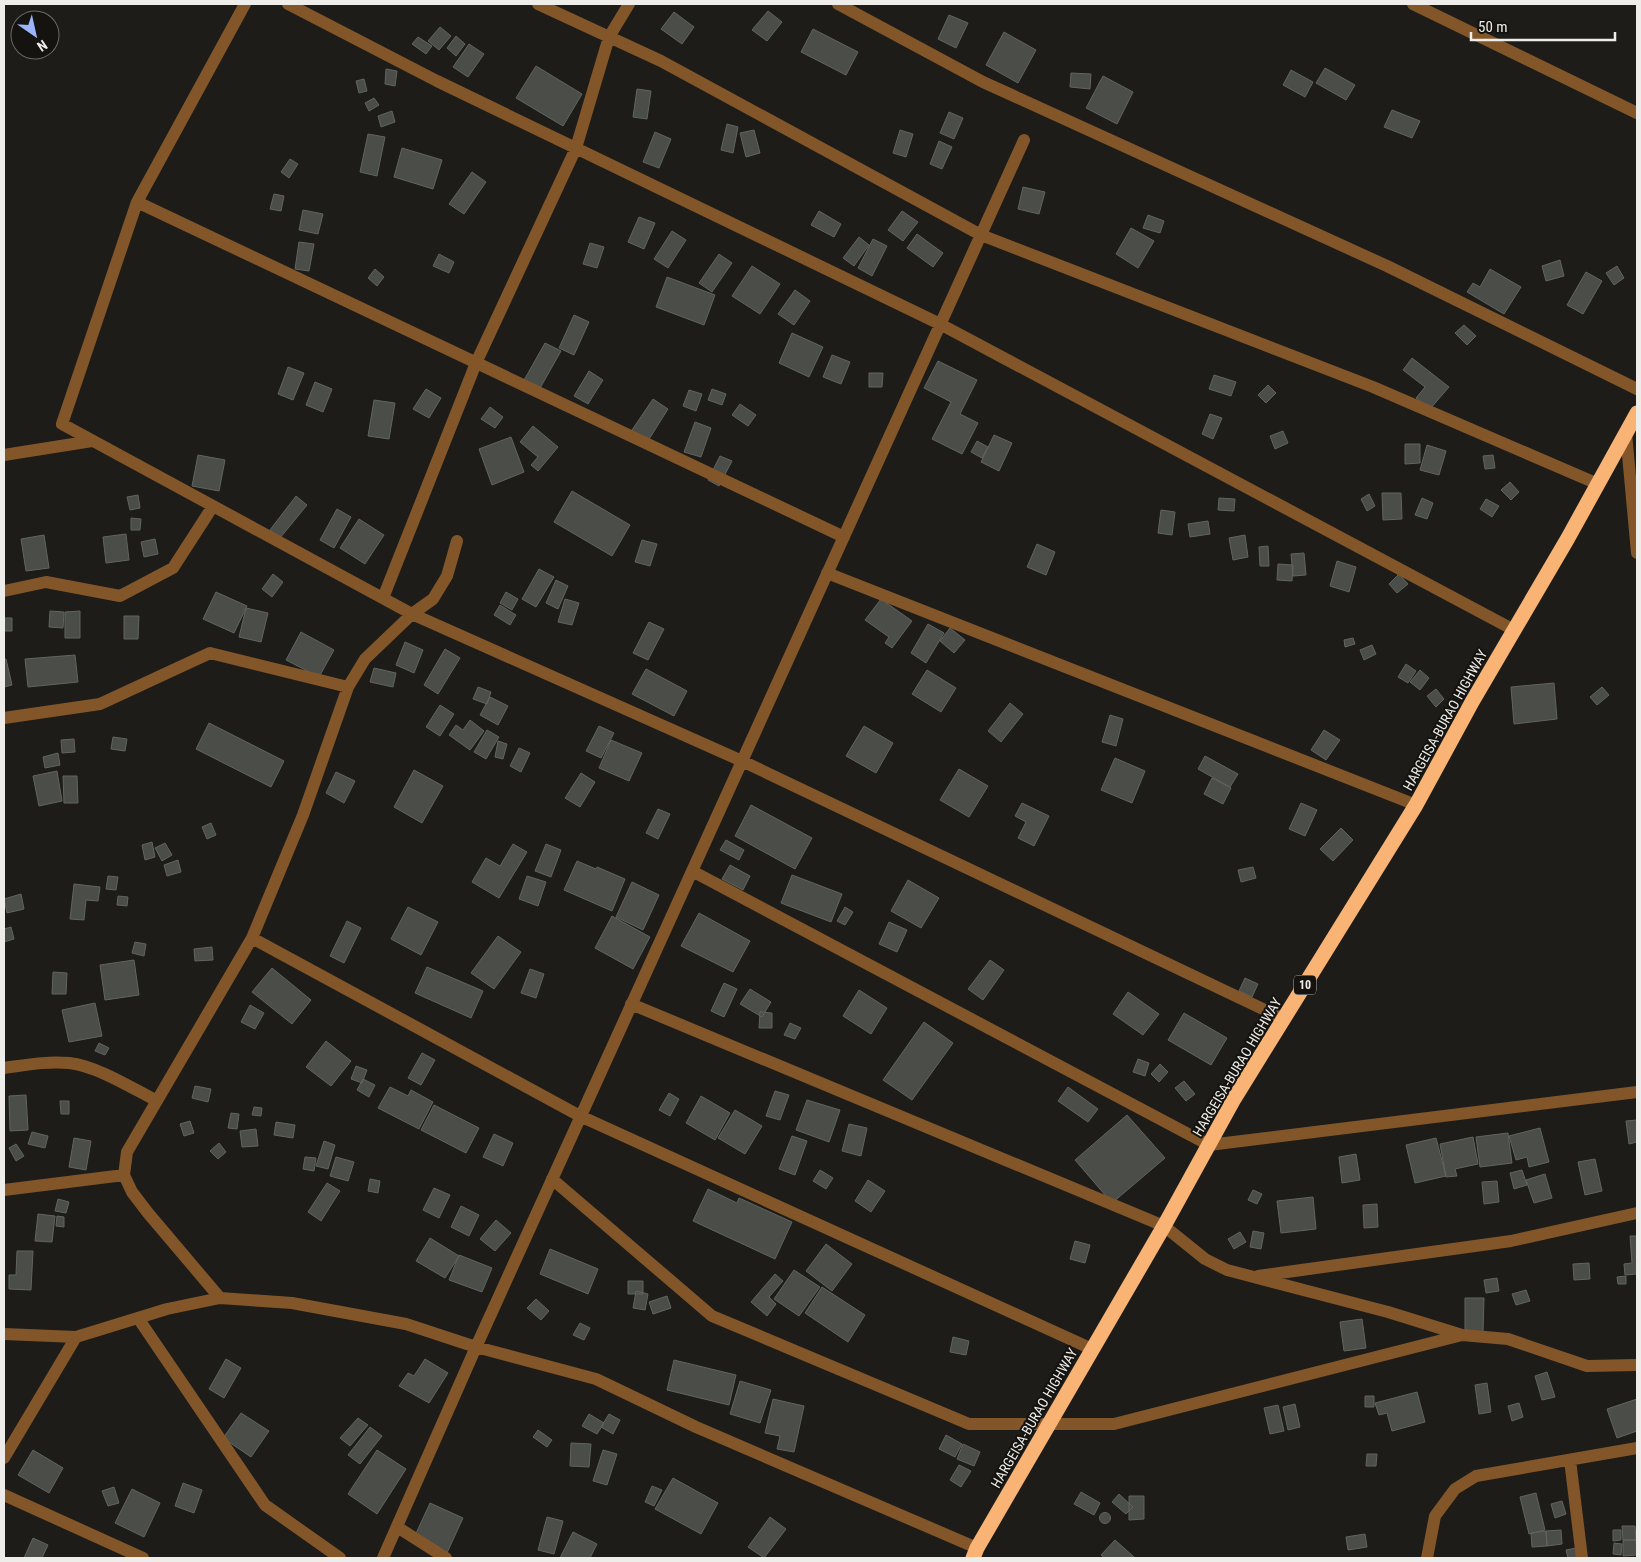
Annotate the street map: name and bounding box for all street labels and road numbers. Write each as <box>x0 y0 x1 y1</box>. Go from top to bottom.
street label: HARGEISA-BURAO HIGHWAY <box>1400 646 1491 793</box>
road number: 10 <box>1294 976 1316 994</box>
street label: HARGEISA-BURAO HIGHWAY <box>1189 994 1285 1139</box>
street label: HARGEISA-BURAO HIGHWAY <box>987 1345 1081 1491</box>

